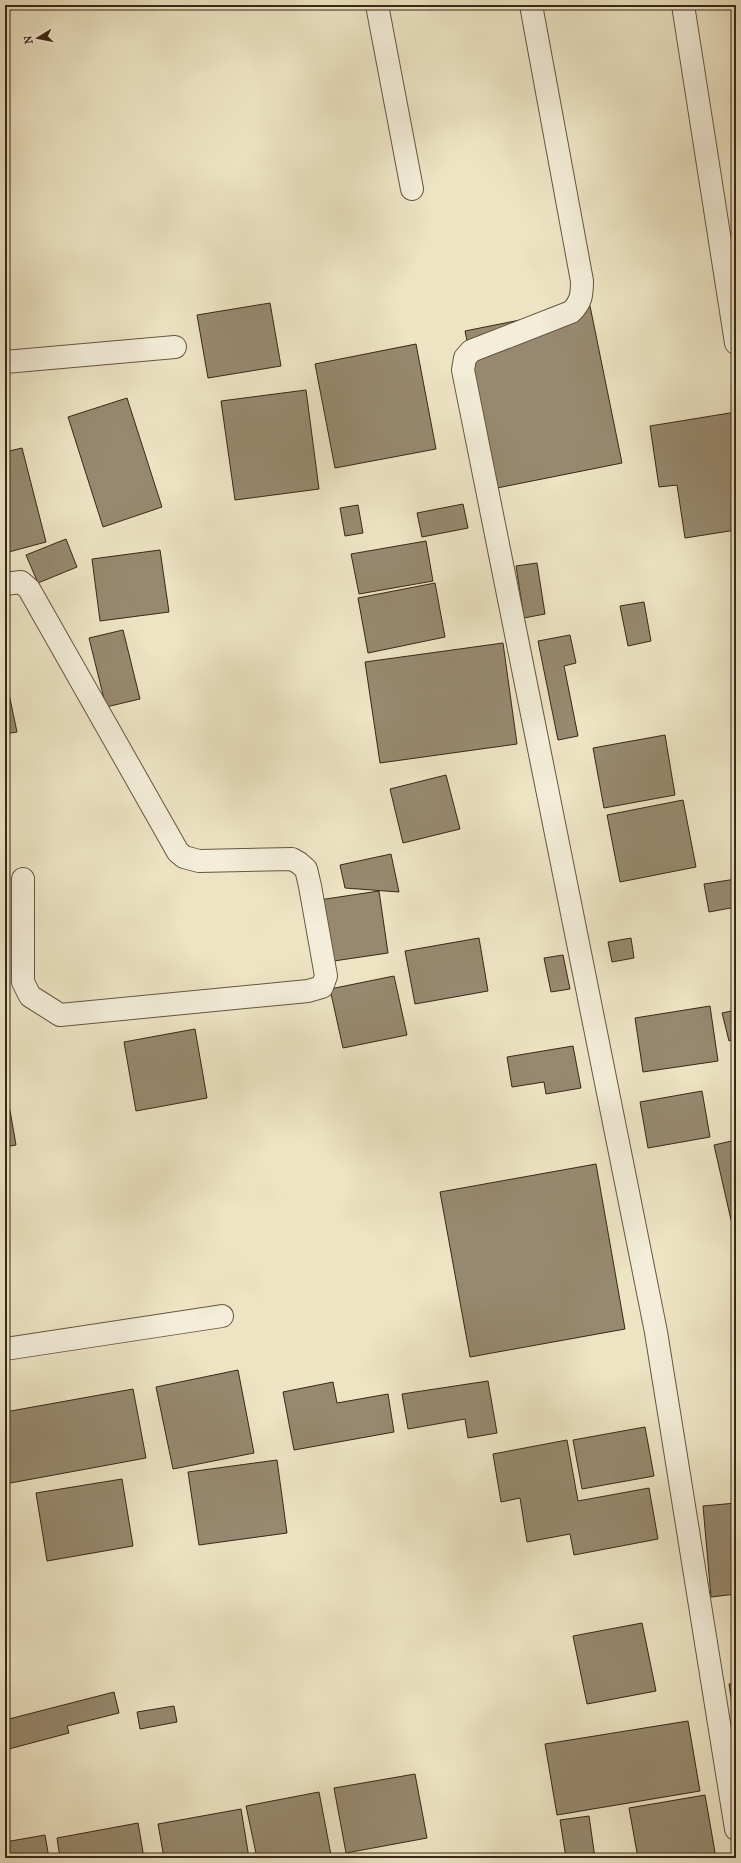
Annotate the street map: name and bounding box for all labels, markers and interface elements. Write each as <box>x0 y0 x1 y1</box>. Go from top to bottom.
north arrow <box>18 18 58 58</box>
text: N <box>21 34 36 45</box>

